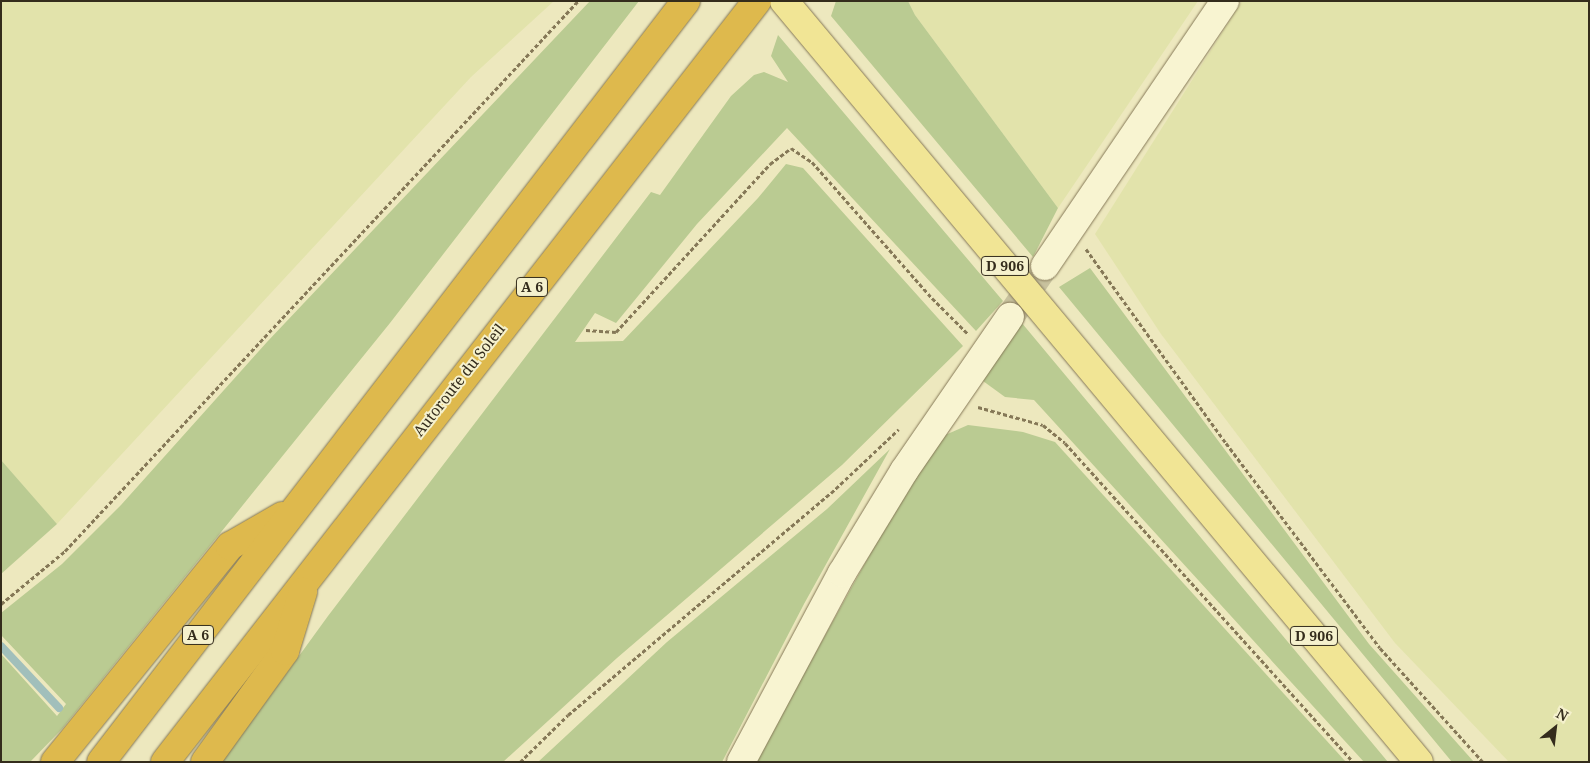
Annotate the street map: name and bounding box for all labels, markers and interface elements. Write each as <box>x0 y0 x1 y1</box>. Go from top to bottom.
road number: D 906 <box>980 255 1030 278</box>
road number: A 6 <box>516 276 548 298</box>
street label: Autoroute du Soleil <box>410 320 508 440</box>
road number: A 6 <box>182 624 214 646</box>
road number: D 906 <box>1289 624 1339 648</box>
north arrow <box>1530 703 1580 753</box>
text: N <box>1553 703 1572 725</box>

